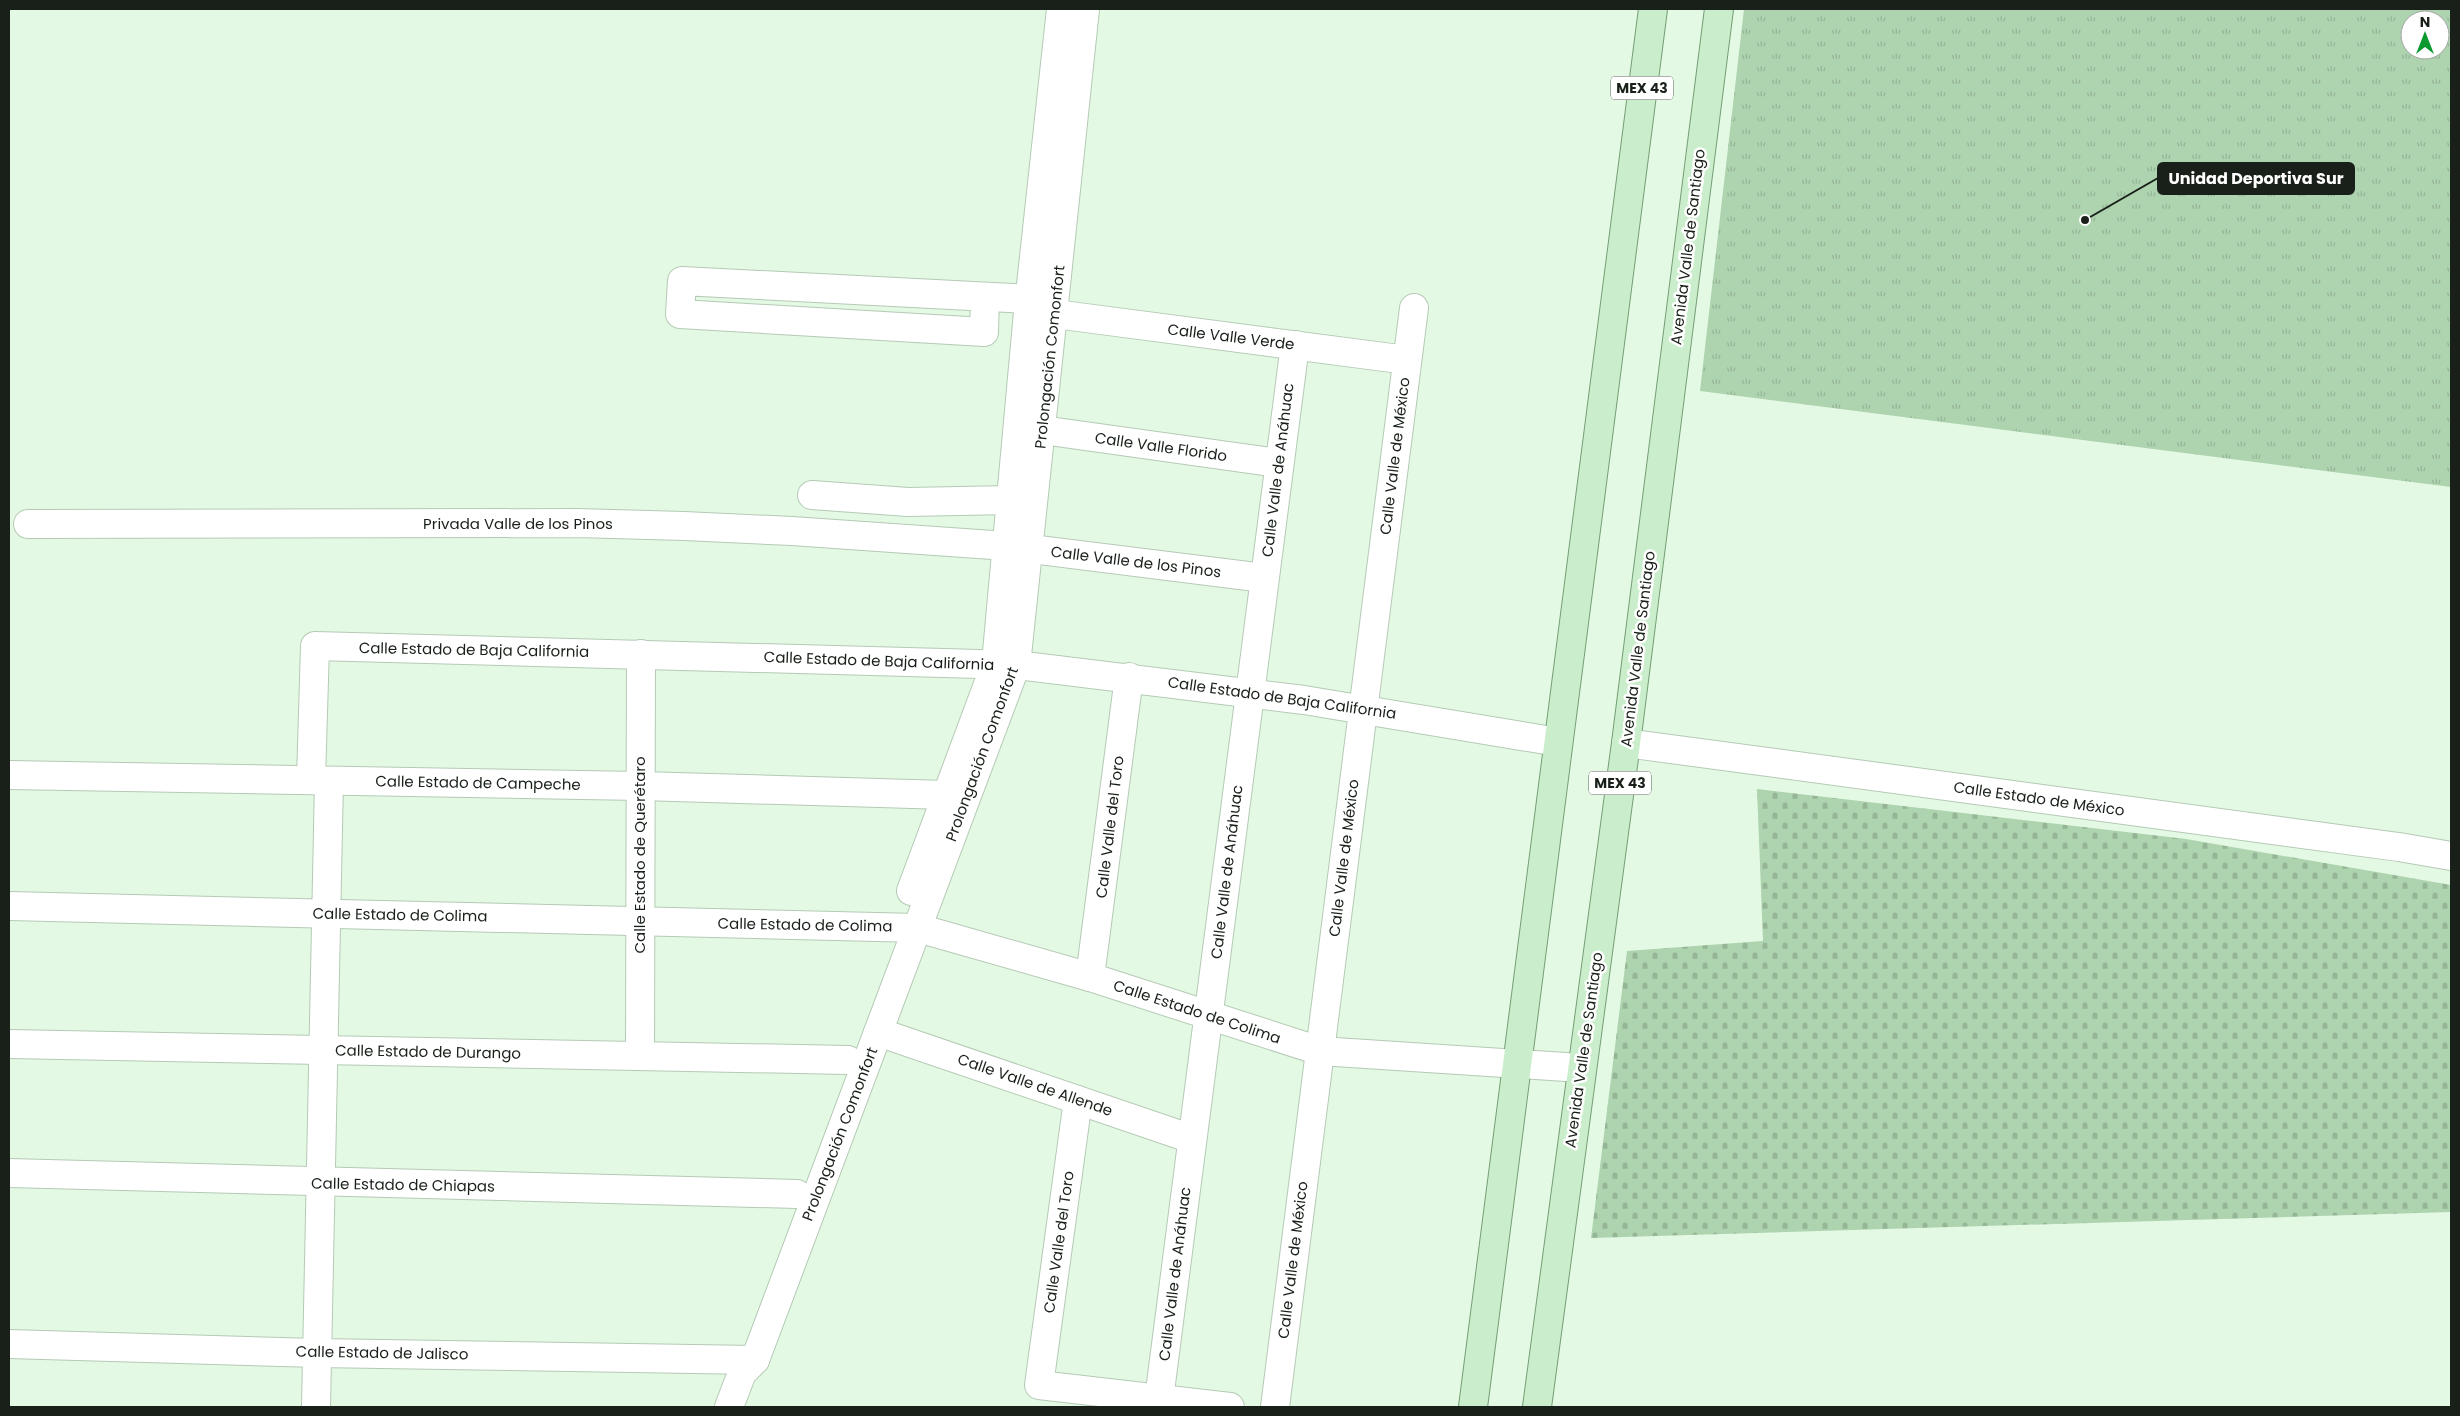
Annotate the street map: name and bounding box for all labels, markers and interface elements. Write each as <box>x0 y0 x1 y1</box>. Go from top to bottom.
north arrow <box>2400 10 2450 60</box>
text: N <box>2420 12 2430 32</box>
road number: MEX 43 <box>1611 76 1673 100</box>
street label: Avenida Valle de Santiago <box>1665 148 1710 346</box>
callout: Unidad Deportiva Sur <box>2158 163 2354 194</box>
text: Unidad Deportiva Sur <box>2168 167 2344 190</box>
street label: Prolongación Comonfort <box>1029 264 1070 450</box>
street label: Calle Valle Verde <box>1166 318 1296 355</box>
street label: Calle Valle de México <box>1374 376 1415 536</box>
street label: Calle Valle de Anáhuac <box>1256 382 1299 558</box>
street label: Calle Valle Florido <box>1094 427 1229 466</box>
street label: Privada Valle de los Pinos <box>423 513 613 534</box>
street label: Calle Valle de los Pinos <box>1050 541 1223 582</box>
street label: Avenida Valle de Santiago <box>1615 550 1660 748</box>
street label: Calle Estado de Baja California <box>359 637 589 662</box>
street label: Calle Estado de Baja California <box>763 646 995 675</box>
street label: Prolongación Comonfort <box>940 664 1023 844</box>
street label: Calle Estado de Baja California <box>1166 671 1398 724</box>
street label: Calle Valle del Toro <box>1090 754 1129 899</box>
street label: Calle Estado de Querétaro <box>629 756 650 954</box>
street label: Calle Estado de Campeche <box>375 770 581 795</box>
road number: MEX 43 <box>1589 771 1651 794</box>
street label: Calle Estado de México <box>1952 776 2126 821</box>
street label: Calle Valle de México <box>1323 778 1364 938</box>
street label: Calle Valle de Anáhuac <box>1205 784 1248 960</box>
street label: Calle Estado de Colima <box>312 902 488 927</box>
street label: Calle Estado de Colima <box>717 912 893 937</box>
street label: Avenida Valle de Santiago <box>1559 951 1608 1149</box>
street label: Calle Estado de Colima <box>1111 975 1284 1049</box>
street label: Calle Estado de Durango <box>335 1039 521 1064</box>
street label: Prolongación Comonfort <box>797 1044 882 1224</box>
street label: Calle Valle de Allende <box>955 1048 1115 1121</box>
street label: Calle Valle del Toro <box>1038 1169 1079 1314</box>
street label: Calle Estado de Chiapas <box>311 1172 495 1197</box>
street label: Calle Valle de México <box>1272 1180 1313 1340</box>
street label: Calle Valle de Anáhuac <box>1153 1186 1196 1362</box>
street label: Calle Estado de Jalisco <box>295 1340 469 1365</box>

